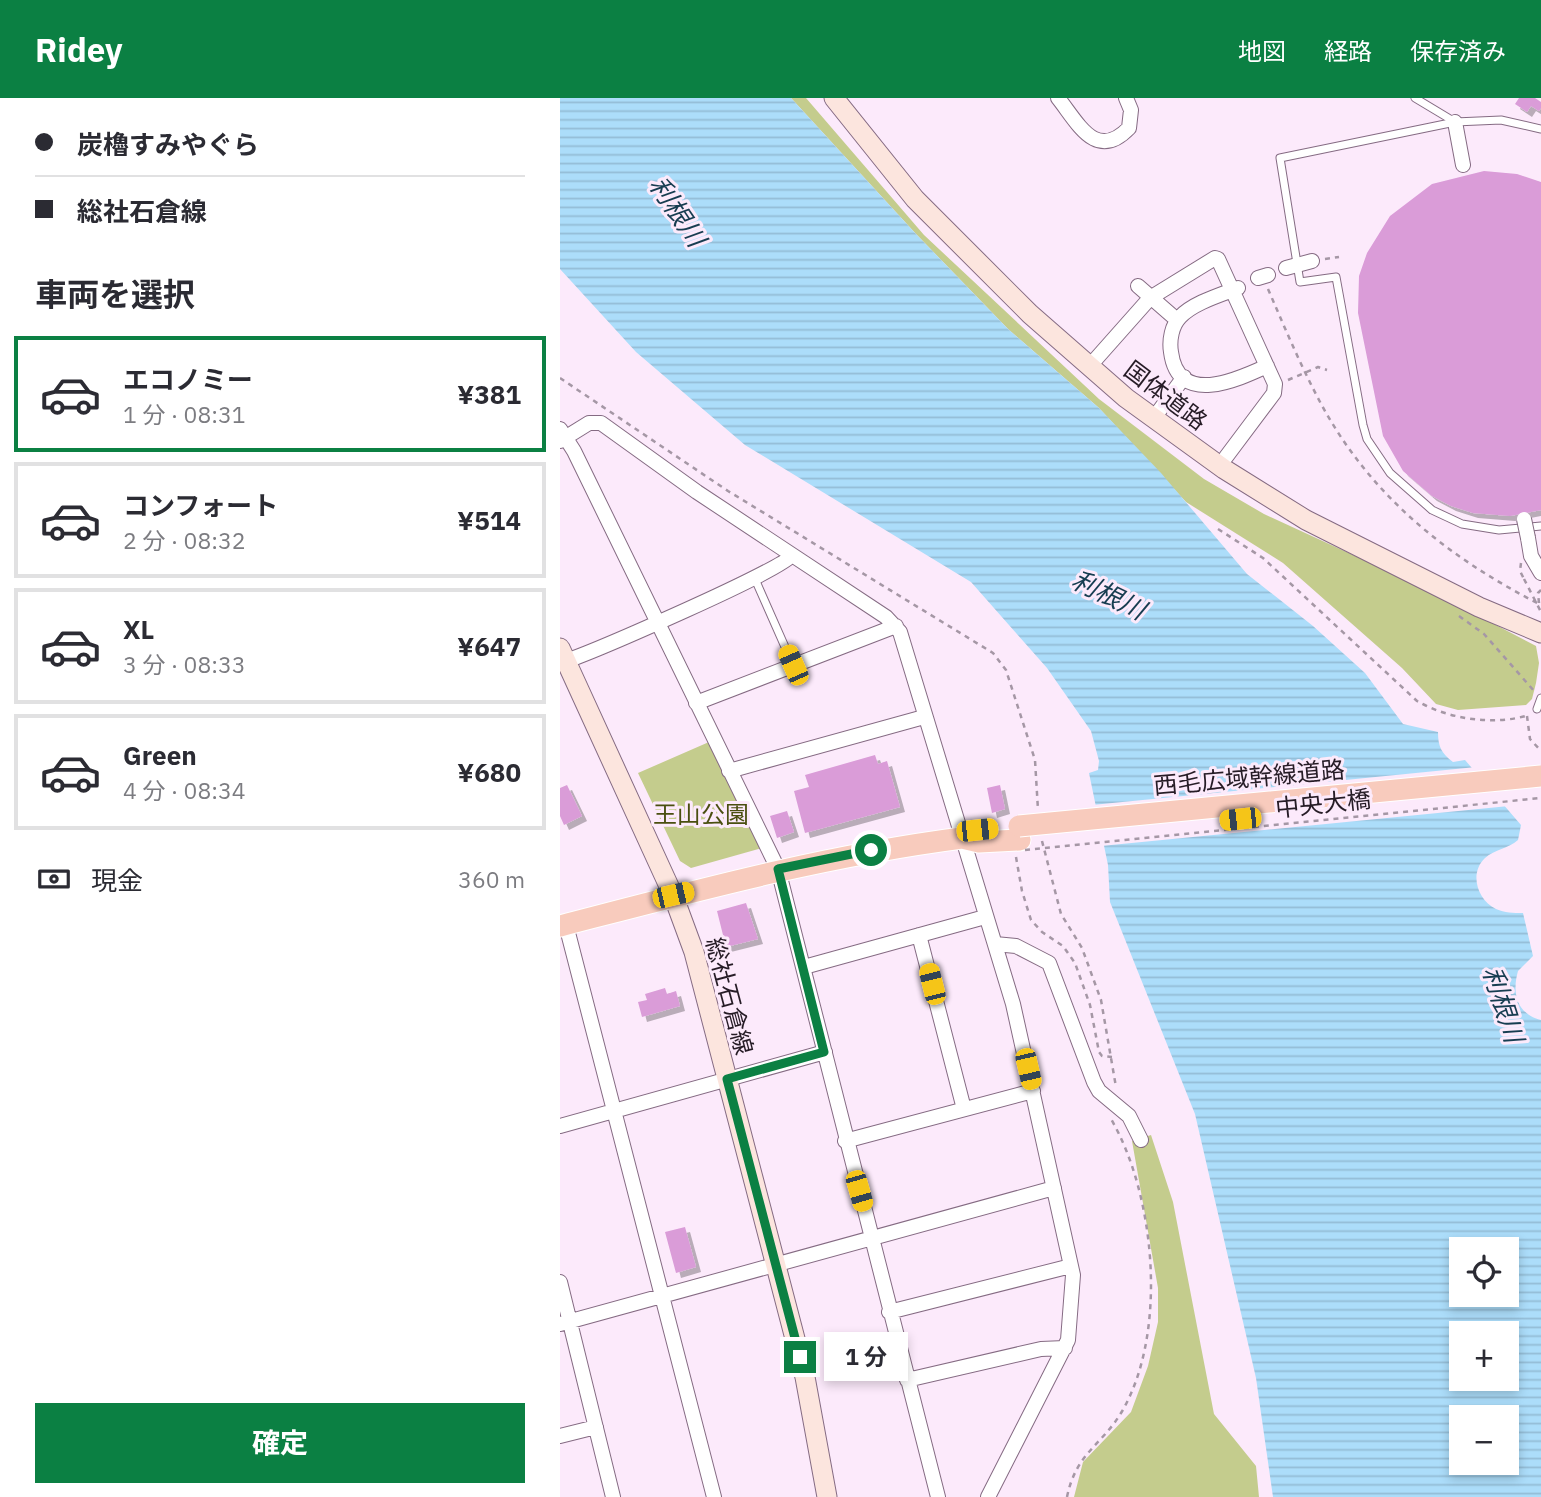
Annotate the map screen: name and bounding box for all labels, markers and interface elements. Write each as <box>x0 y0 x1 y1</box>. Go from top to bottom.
text: Ridey <box>35 28 123 71</box>
text: 地図 <box>1238 35 1286 67</box>
text: 経路 <box>1324 35 1372 67</box>
text: 保存済み <box>1410 35 1506 67</box>
text: 炭櫓すみやぐら <box>77 127 259 161</box>
water label: 利根川 <box>642 169 716 255</box>
text: 総社石倉線 <box>77 194 207 228</box>
text: 車両を選択 <box>35 273 195 315</box>
street label: 国体道路 <box>1118 353 1214 437</box>
text: エコノミー <box>123 362 253 396</box>
icon: car <box>39 363 102 426</box>
text: ¥381 <box>457 377 521 411</box>
text: 1 分 · 08:31 <box>123 399 246 429</box>
text: コンフォート <box>123 488 278 522</box>
icon: car <box>39 489 102 552</box>
text: ¥514 <box>457 503 521 537</box>
text: 2 分 · 08:32 <box>123 525 246 555</box>
water label: 利根川 <box>1066 562 1154 628</box>
text: XL <box>123 612 154 646</box>
icon: car <box>39 615 102 678</box>
text: ¥647 <box>457 629 521 663</box>
car <box>775 642 812 688</box>
text: 3 分 · 08:33 <box>123 649 246 679</box>
text: Green <box>123 738 197 772</box>
icon: car <box>39 741 102 804</box>
street label: 西毛広域幹線道路 <box>1152 753 1346 801</box>
text: ¥680 <box>457 755 521 789</box>
text: 4 分 · 08:34 <box>123 775 246 805</box>
street label: 中央大橋 <box>1274 782 1372 824</box>
park label: 王山公園 <box>653 798 749 830</box>
car <box>1219 806 1262 832</box>
car <box>956 817 999 843</box>
route start <box>855 834 887 866</box>
icon: cash <box>35 860 73 898</box>
text: 現金 <box>91 863 143 897</box>
text: 360 m <box>458 864 525 894</box>
car <box>651 880 696 910</box>
street label: 総社石倉線 <box>699 934 761 1058</box>
car <box>917 961 948 1007</box>
water label: 利根川 <box>1476 962 1533 1049</box>
car <box>1014 1046 1043 1092</box>
car <box>844 1168 875 1214</box>
map controls <box>1449 1237 1519 1475</box>
button: locate <box>1449 1237 1519 1307</box>
button: + <box>1449 1321 1519 1391</box>
callout: 1 分 <box>824 1332 908 1382</box>
route end <box>784 1341 816 1373</box>
text: 1 分 <box>845 1341 887 1371</box>
button: 確定 <box>35 1403 525 1483</box>
button: − <box>1449 1405 1519 1475</box>

